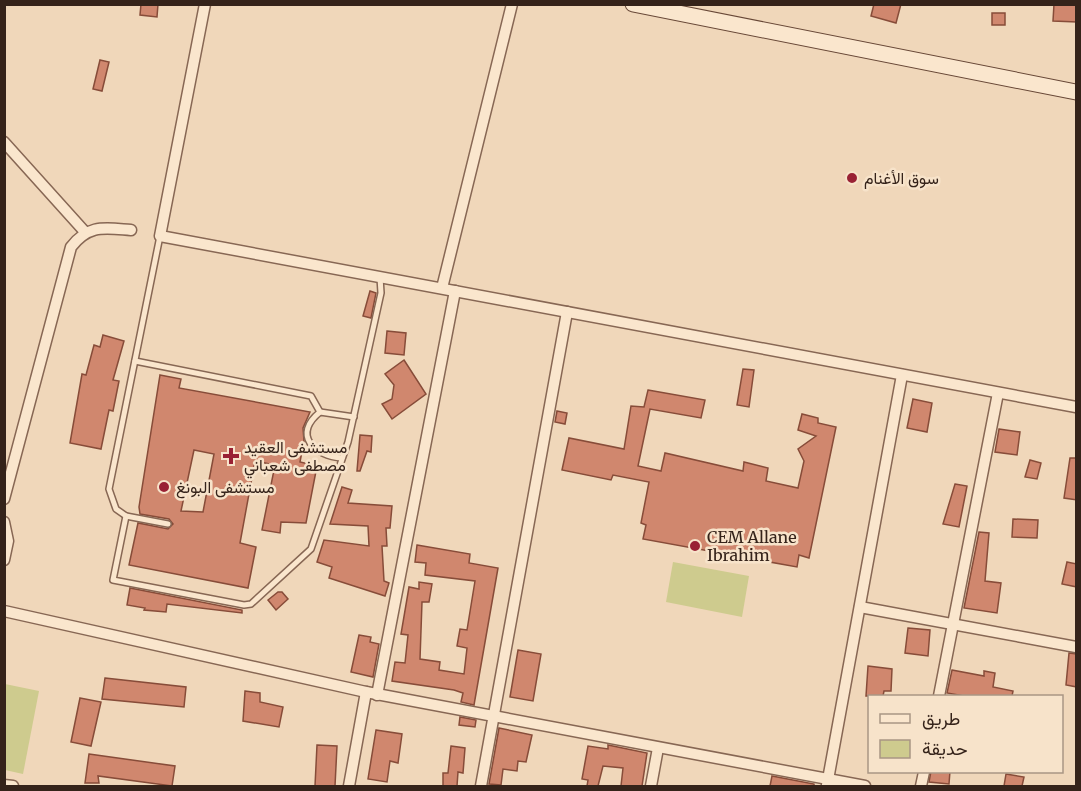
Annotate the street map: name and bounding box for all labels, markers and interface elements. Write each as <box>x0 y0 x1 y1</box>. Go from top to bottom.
place label: سوق الأغنام <box>864 168 939 189</box>
marker: سوق الأغنام <box>845 171 859 185</box>
place label: مستشفى العقيد مصطفى شعباني <box>244 437 347 479</box>
marker: مستشفى العقيد مصطفى شعباني <box>222 447 240 465</box>
place label: مستشفى البونغ <box>176 477 275 499</box>
marker: مستشفى البونغ <box>157 480 171 494</box>
place label: CEM Allane Ibrahim <box>707 527 796 565</box>
marker: CEM Allane Ibrahim <box>688 539 702 553</box>
legend <box>868 695 1063 773</box>
text: طريق <box>922 707 960 730</box>
text: حديقة <box>922 737 968 760</box>

